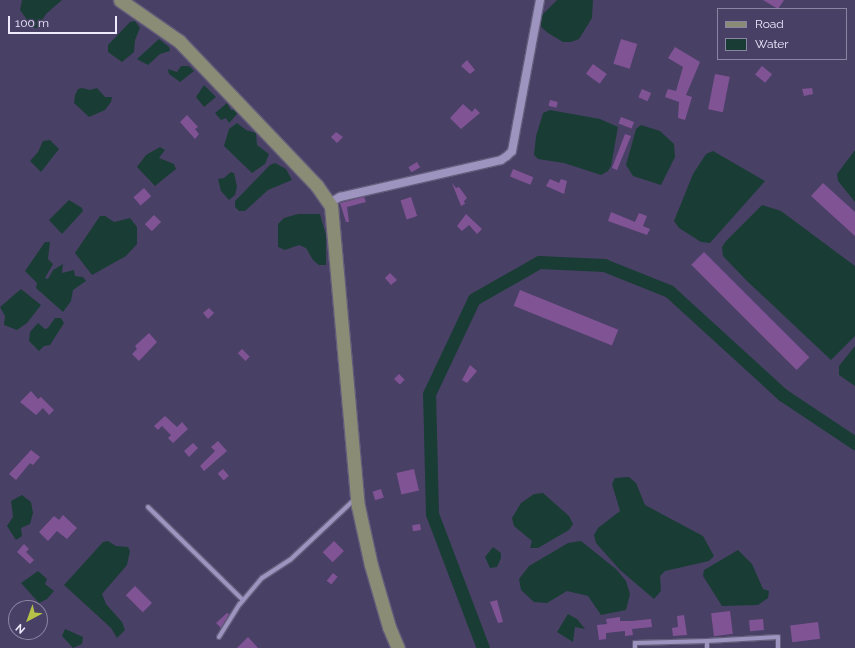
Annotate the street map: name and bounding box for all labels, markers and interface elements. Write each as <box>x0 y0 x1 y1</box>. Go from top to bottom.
scale bar <box>10 8 119 34</box>
legend <box>717 8 847 60</box>
text: 100 m <box>15 16 49 30</box>
text: Road <box>755 17 784 31</box>
text: Water <box>755 37 789 51</box>
north arrow <box>8 600 48 640</box>
text: N <box>13 621 28 636</box>

